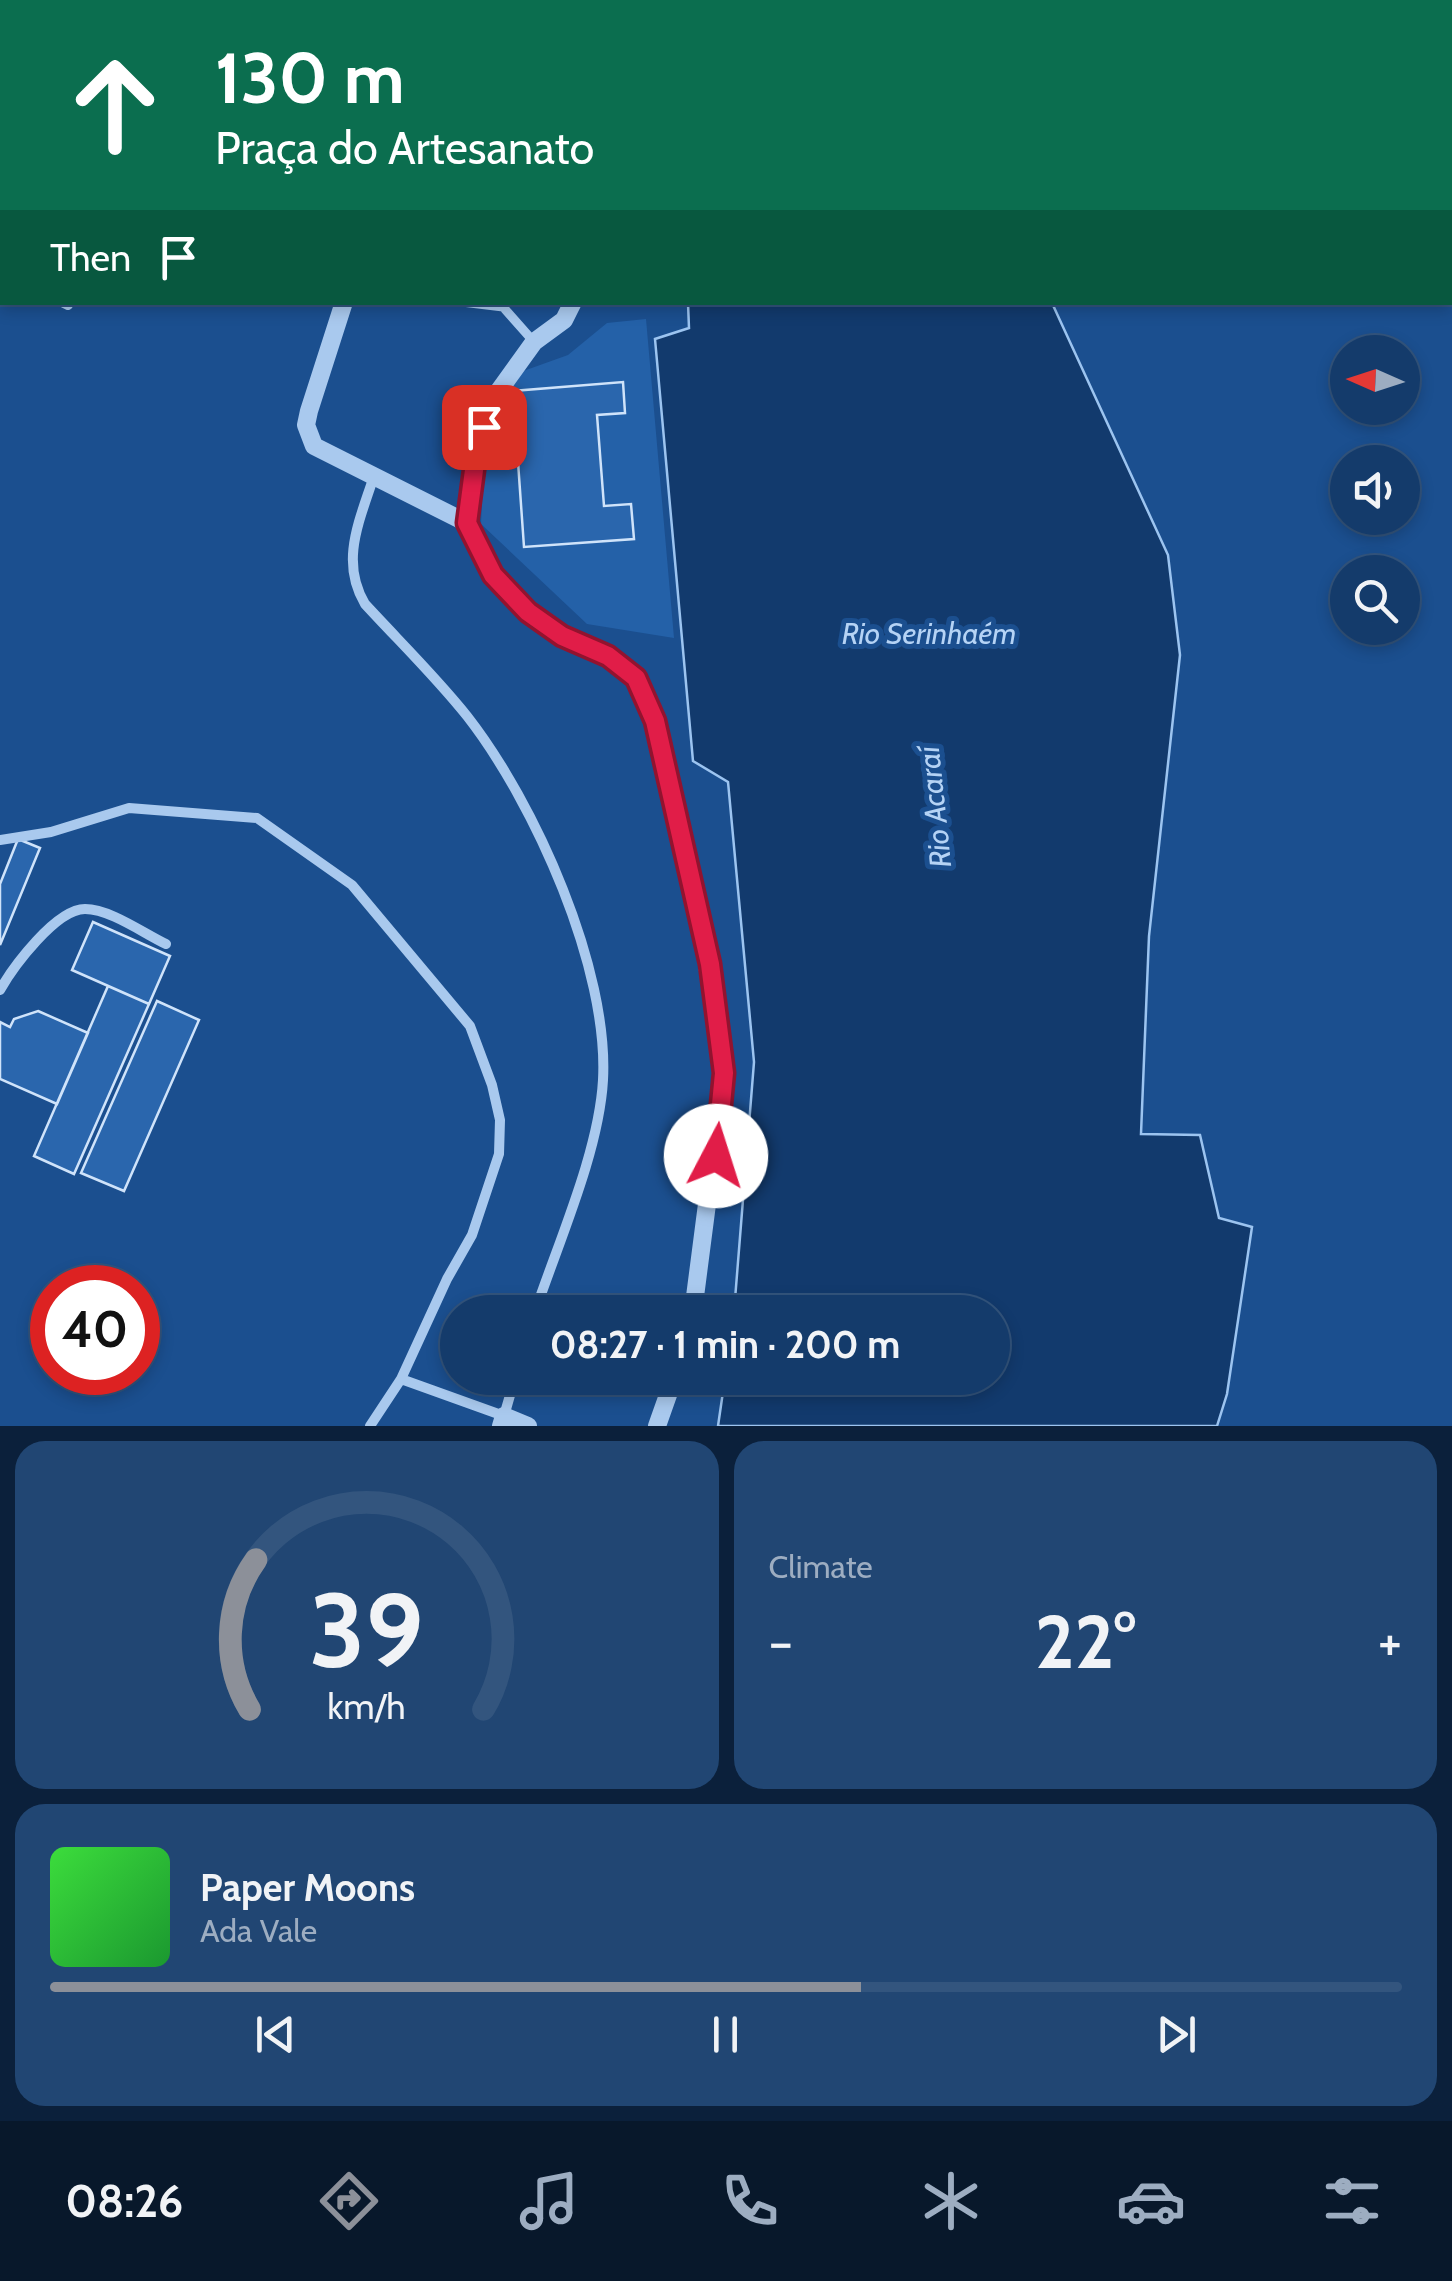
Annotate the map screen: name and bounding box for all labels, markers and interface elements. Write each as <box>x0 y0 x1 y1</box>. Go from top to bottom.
text: 130 m <box>215 35 405 121</box>
icon: ahead <box>50 40 180 170</box>
text: Praça do Artesanato <box>215 121 594 175</box>
icon: arrive <box>151 230 206 285</box>
text: Then <box>50 234 131 281</box>
north arrow <box>1330 335 1420 425</box>
map controls <box>1330 335 1420 645</box>
pin <box>442 385 527 470</box>
icon: arrive <box>457 400 512 455</box>
button: sound <box>1330 445 1420 535</box>
button: search <box>1330 555 1420 645</box>
water label: Rio Serinhaém <box>842 615 1016 652</box>
water label: Rio Acaraí <box>909 742 959 870</box>
position arrow <box>664 1104 768 1208</box>
speed limit sign: 40 <box>30 1265 160 1395</box>
text: 08:27 · 1 min · 200 m <box>550 1321 900 1368</box>
text: Climate <box>769 1547 873 1586</box>
text: 39 <box>309 1567 424 1693</box>
text: 22° <box>1035 1596 1136 1687</box>
text: − <box>769 1608 793 1675</box>
text: + <box>1378 1608 1402 1675</box>
text: km/h <box>328 1685 406 1728</box>
text: Paper Moons <box>200 1864 415 1911</box>
text: Ada Vale <box>200 1911 317 1950</box>
icon: previous <box>248 2007 303 2062</box>
icon: pause <box>698 2007 753 2062</box>
icon: next <box>1149 2007 1204 2062</box>
icon: directions <box>314 2166 384 2236</box>
icon: music <box>514 2166 584 2236</box>
icon: phone <box>715 2166 785 2236</box>
icon: climate <box>916 2166 986 2236</box>
icon: car <box>1116 2166 1186 2236</box>
icon: filters <box>1317 2166 1387 2236</box>
text: 08:26 <box>65 2174 183 2228</box>

